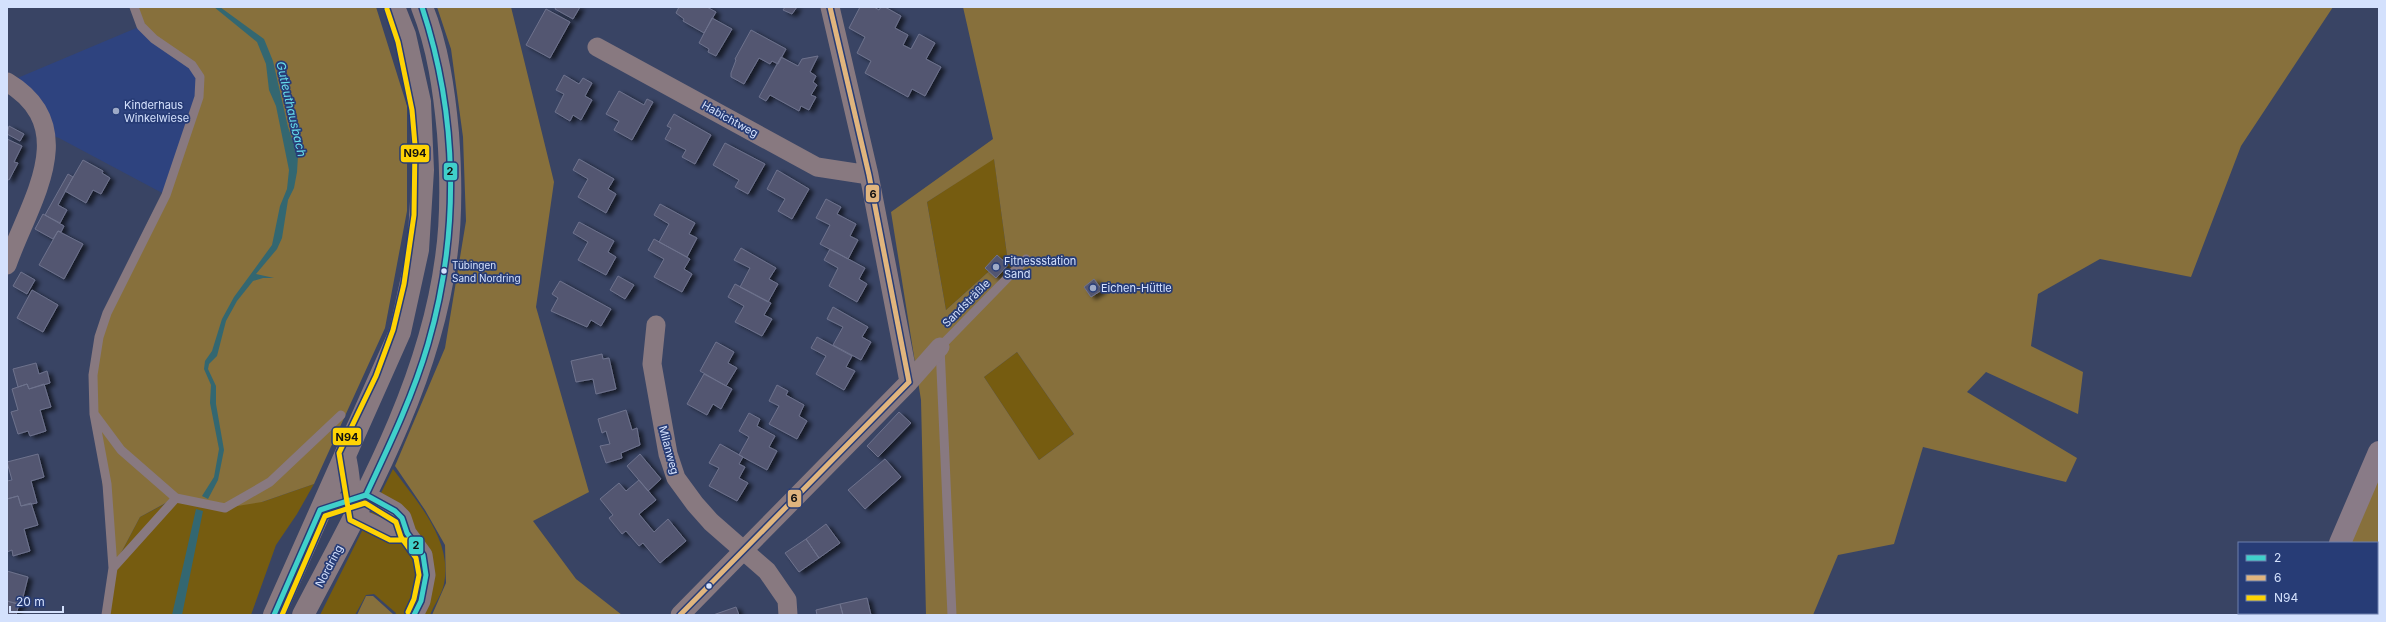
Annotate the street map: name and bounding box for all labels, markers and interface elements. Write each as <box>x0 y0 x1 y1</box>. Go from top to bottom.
water label: Gutleuthausbach <box>273 60 310 158</box>
place label: Kinderhaus Winkelwiese <box>124 98 189 125</box>
street label: Habichtweg <box>699 98 761 140</box>
marker: Kinderhaus Winkelwiese <box>111 106 121 116</box>
line badge: N94 <box>400 144 430 163</box>
text: N94 <box>404 146 426 160</box>
line badge: 2 <box>443 162 458 181</box>
text: 2 <box>447 164 454 178</box>
line badge: 6 <box>865 184 880 203</box>
text: 6 <box>869 187 877 201</box>
place label: Fitnessstation Sand <box>1004 254 1076 281</box>
place label: Tübingen Sand Nordring <box>452 259 521 284</box>
marker: Fitnessstation Sand <box>991 262 1001 272</box>
marker: Tübingen Sand Nordring <box>439 266 449 276</box>
street label: Sandsträßle <box>939 276 993 330</box>
place label: Eichen-Hüttle <box>1101 281 1172 295</box>
marker: Eichen-Hüttle <box>1088 283 1098 293</box>
street label: Milanweg <box>656 424 682 476</box>
line badge: N94 <box>332 427 362 446</box>
text: N94 <box>336 430 358 444</box>
line badge: 6 <box>787 489 802 508</box>
text: 6 <box>790 491 798 505</box>
line badge: 2 <box>408 536 424 555</box>
text: 2 <box>413 538 420 552</box>
street label: Nordring <box>312 542 346 590</box>
legend <box>2238 542 2378 614</box>
text: 2 <box>2274 550 2281 565</box>
text: 6 <box>2274 570 2281 585</box>
unlabelled marker <box>704 581 714 591</box>
scale bar <box>10 588 63 614</box>
text: N94 <box>2274 590 2298 605</box>
text: 20 m <box>16 594 45 609</box>

